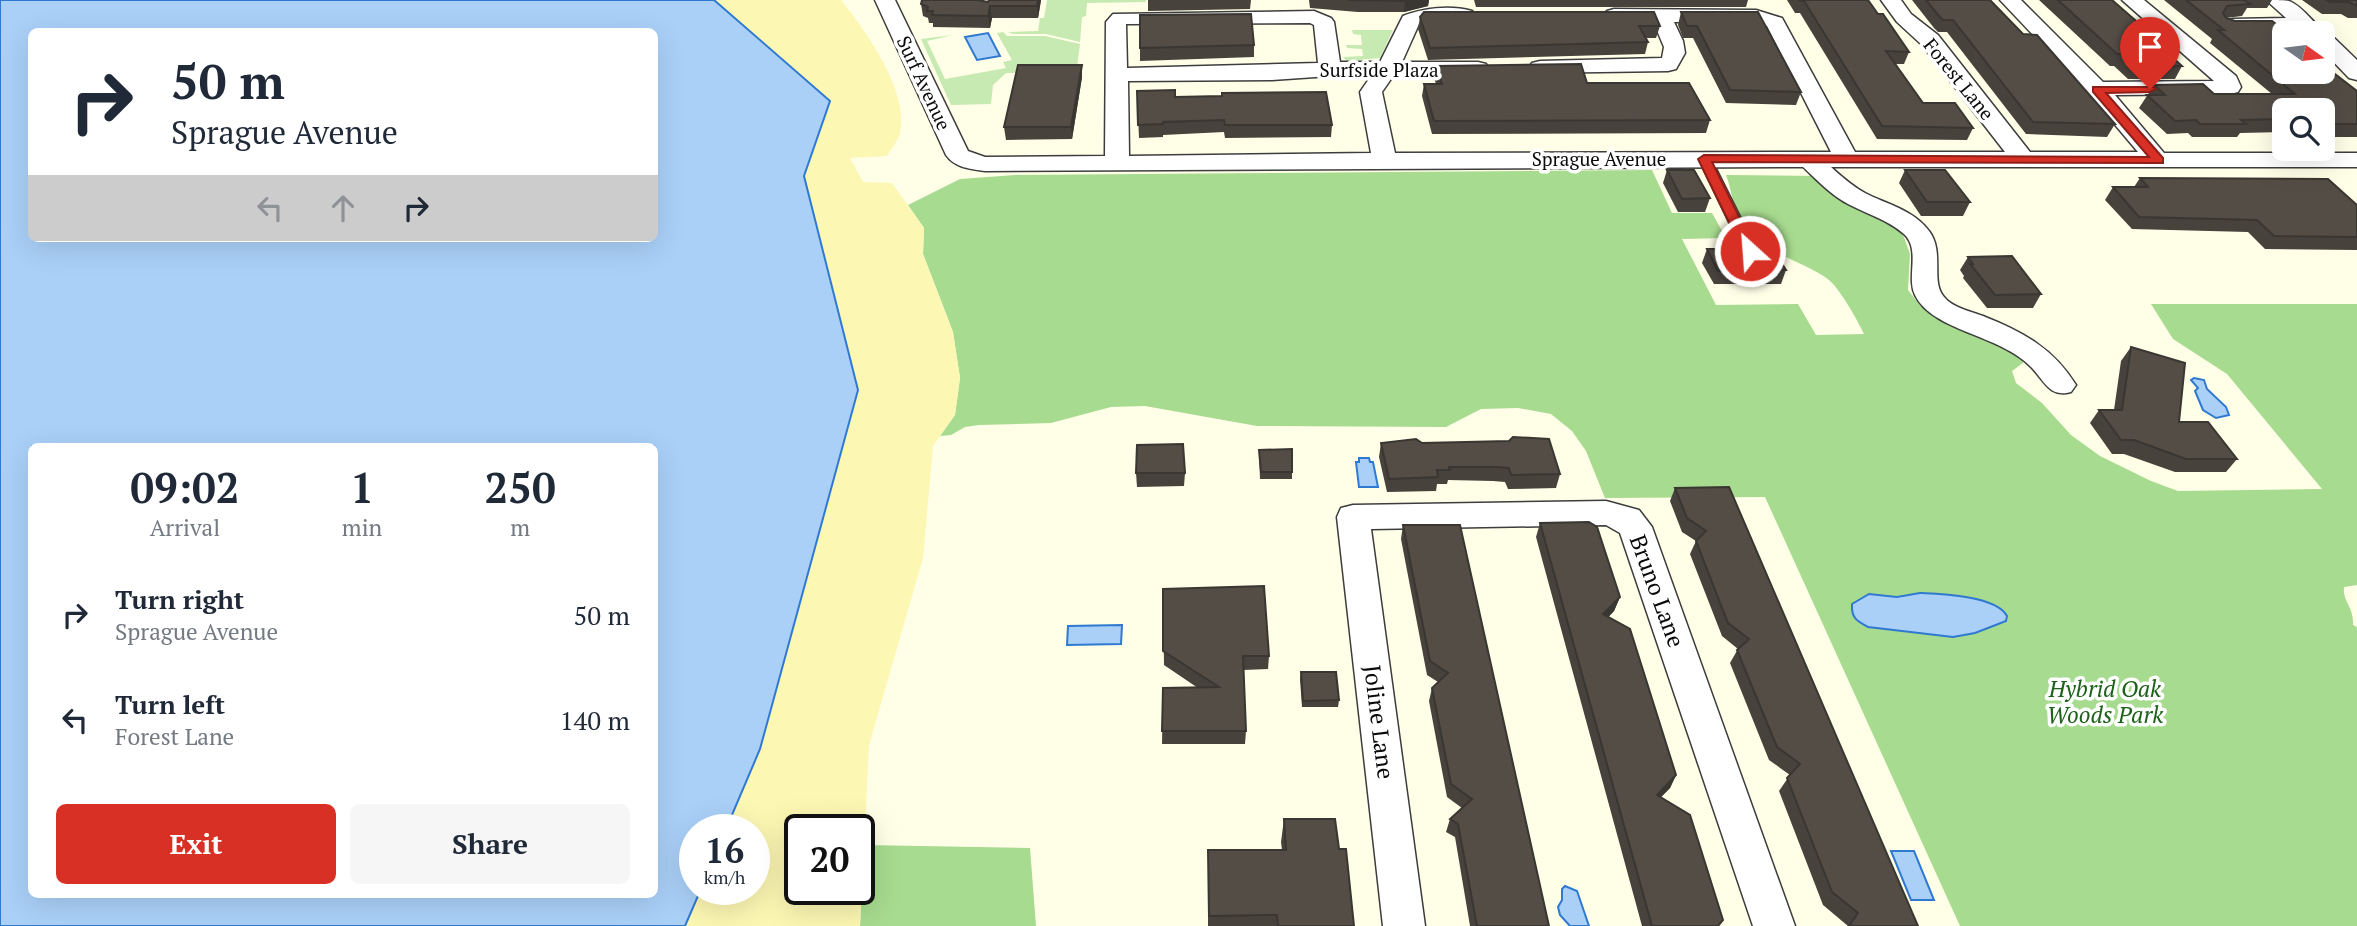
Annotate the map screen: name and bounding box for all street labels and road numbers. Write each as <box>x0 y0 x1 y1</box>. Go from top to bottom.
street label: Surf Avenue <box>892 32 957 134</box>
street label: Forest Lane <box>1919 33 2000 125</box>
street label: Surfside Plaza <box>1319 57 1439 82</box>
street label: Sprague Avenue <box>1532 146 1666 171</box>
street label: Bruno Lane <box>1623 530 1692 651</box>
street label: Joline Lane <box>1357 663 1402 781</box>

